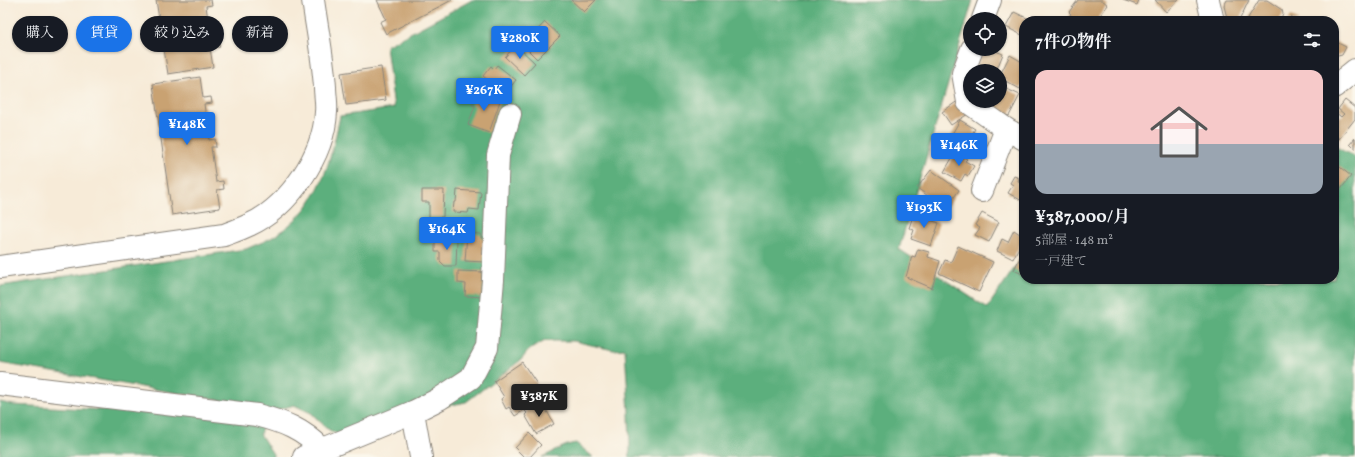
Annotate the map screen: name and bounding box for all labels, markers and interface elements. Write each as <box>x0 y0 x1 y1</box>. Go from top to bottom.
map controls <box>963 12 1007 108</box>
button: locate <box>963 12 1007 56</box>
chip: 購入 <box>12 16 68 52</box>
chip: 賃貸 <box>76 16 132 52</box>
chip: 絞り込み <box>140 16 224 52</box>
chip: 新着 <box>232 16 288 52</box>
pin: ¥280K <box>492 26 548 60</box>
icon: filters <box>1301 29 1323 51</box>
text: ¥280K <box>500 30 540 48</box>
text: 7件の物件 <box>1035 31 1111 54</box>
button: layers <box>963 64 1007 108</box>
pin: ¥267K <box>456 78 512 112</box>
text: ¥267K <box>465 82 503 100</box>
icon: home <box>1143 96 1215 168</box>
pin: ¥148K <box>159 112 215 146</box>
text: ¥148K <box>168 116 206 134</box>
pin: ¥146K <box>931 133 987 167</box>
text: ¥146K <box>940 137 978 155</box>
pin: ¥193K <box>896 195 952 229</box>
text: ¥193K <box>906 199 942 217</box>
text: ¥387,000/月 <box>1035 206 1130 229</box>
pin: ¥164K <box>419 217 475 251</box>
text: ¥164K <box>428 221 466 239</box>
text: 5部屋 · 148 m² <box>1035 232 1113 250</box>
text: 一戸建て <box>1035 253 1087 271</box>
pin: ¥387K <box>511 384 567 418</box>
text: ¥387K <box>520 388 558 406</box>

